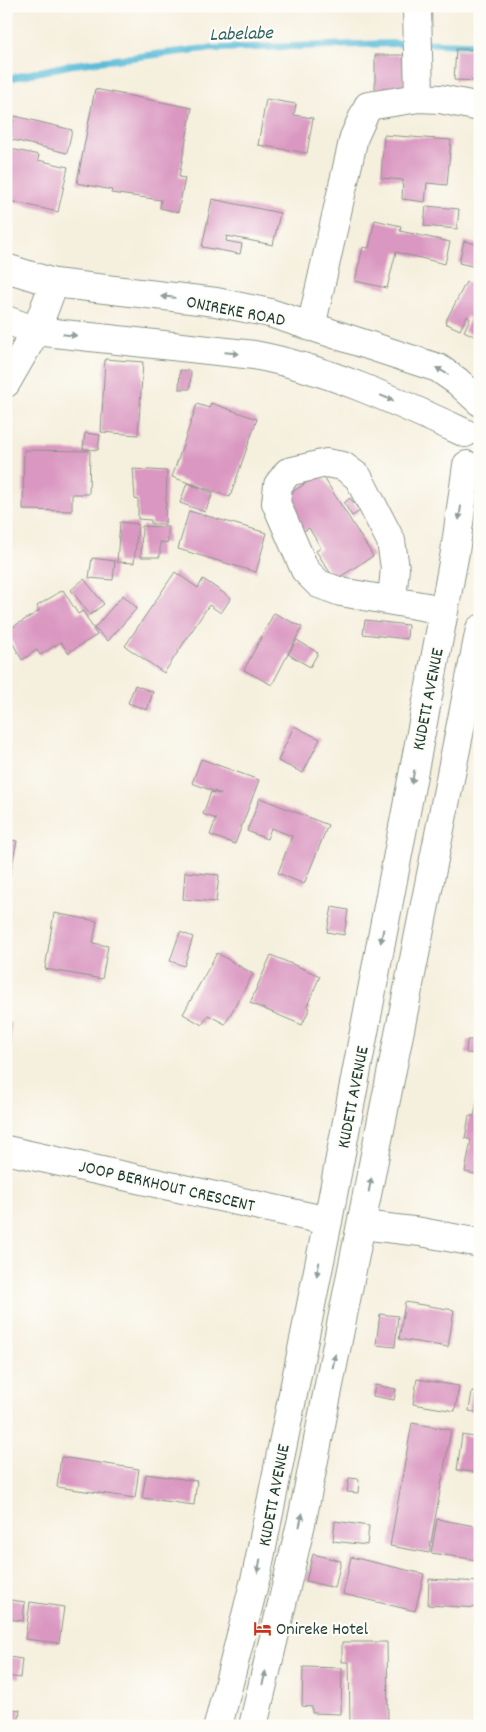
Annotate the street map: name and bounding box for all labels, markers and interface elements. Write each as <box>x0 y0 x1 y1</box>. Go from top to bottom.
water label: Labelabe <box>209 21 275 50</box>
street label: ONIREKE ROAD <box>184 291 287 334</box>
one-way arrow <box>160 293 176 301</box>
one-way arrow <box>62 331 78 339</box>
one-way arrow <box>224 349 240 357</box>
one-way arrow <box>435 367 448 376</box>
one-way arrow <box>380 394 394 402</box>
one-way arrow <box>456 506 464 522</box>
street label: KUDETI AVENUE <box>407 646 452 753</box>
one-way arrow <box>409 769 417 784</box>
one-way arrow <box>378 929 386 945</box>
street label: KUDETI AVENUE <box>332 1044 377 1151</box>
street label: JOOP BERKHOUT CRESCENT <box>76 1155 257 1220</box>
one-way arrow <box>366 1176 374 1192</box>
one-way arrow <box>314 1261 322 1277</box>
one-way arrow <box>330 1353 338 1369</box>
street label: KUDETI AVENUE <box>253 1442 298 1549</box>
one-way arrow <box>297 1513 305 1528</box>
one-way arrow <box>254 1558 262 1574</box>
hotel icon: Onireke Hotel <box>252 1618 272 1638</box>
place label: Onireke Hotel <box>276 1618 369 1643</box>
one-way arrow <box>260 1671 268 1686</box>

